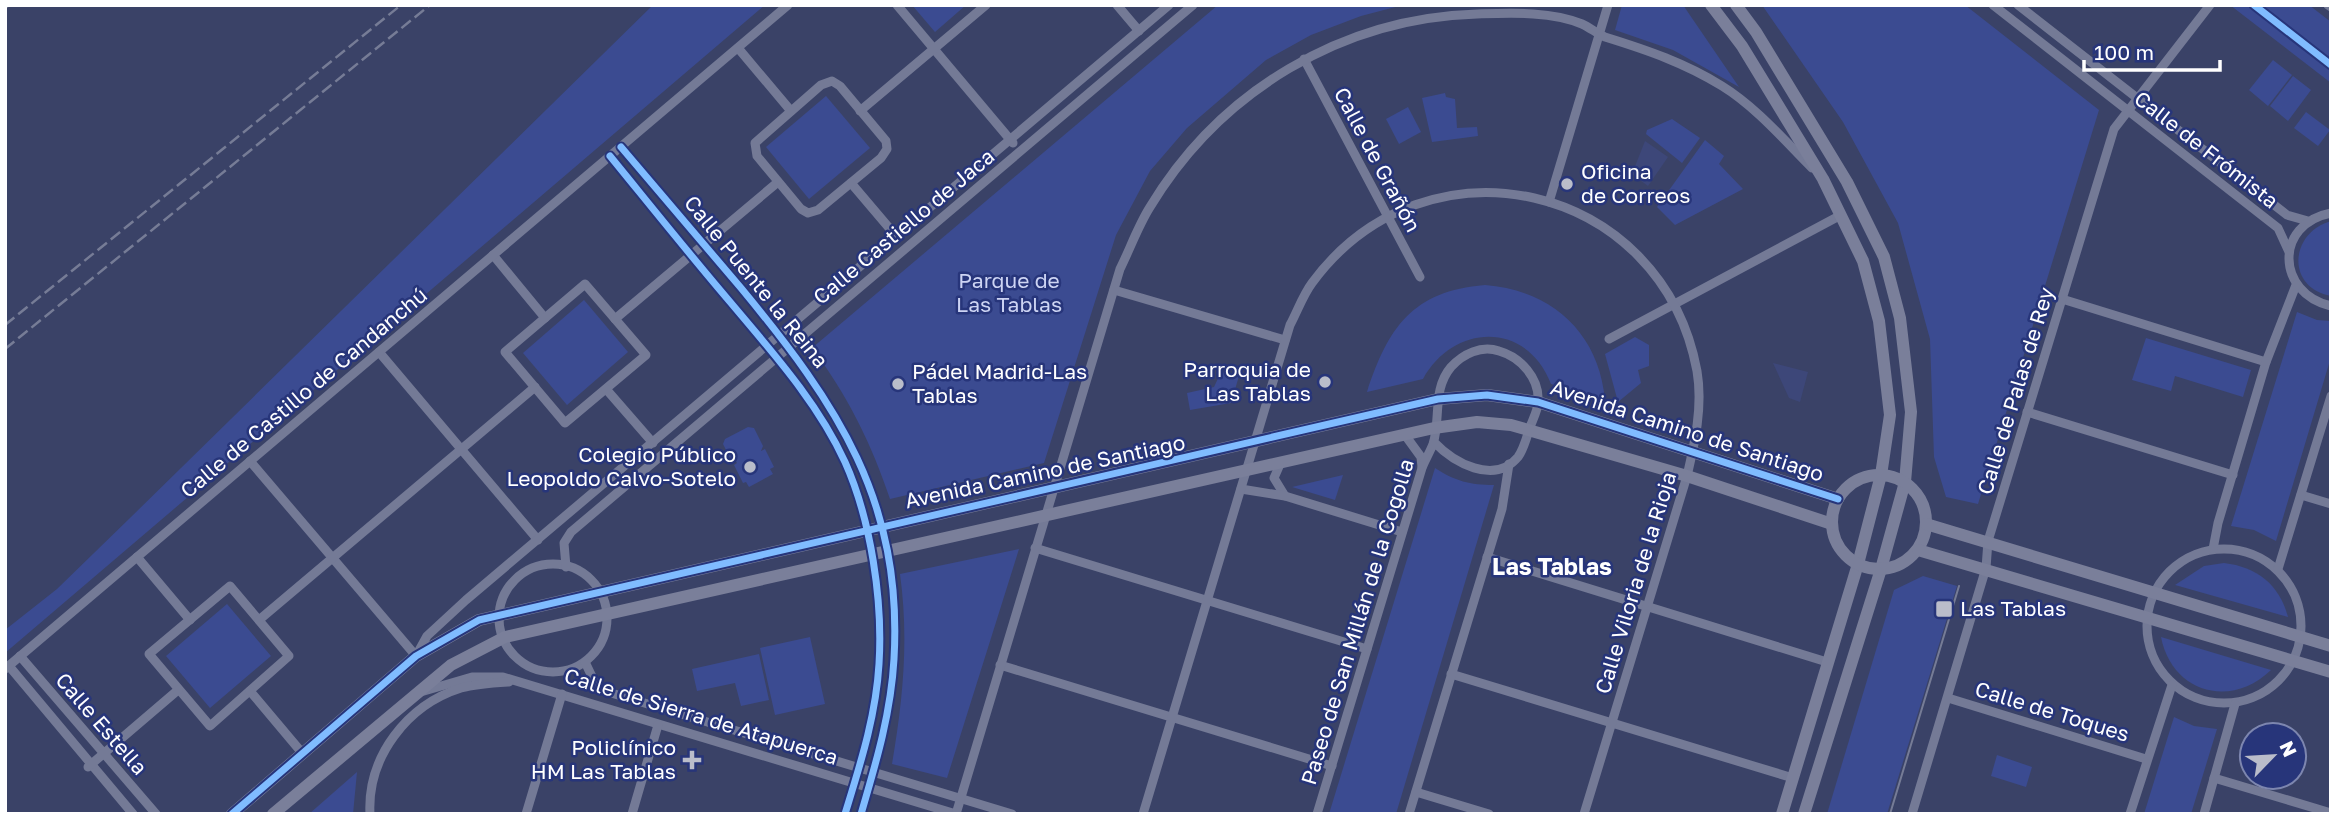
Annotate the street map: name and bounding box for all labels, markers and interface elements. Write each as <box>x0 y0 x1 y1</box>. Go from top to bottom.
scale bar <box>2084 28 2220 72</box>
text: 100 m <box>2094 39 2154 65</box>
street label: Calle de Grañón <box>1329 83 1427 236</box>
street label: Calle de Frómista <box>2129 85 2284 214</box>
street label: Calle Castiello de Jaca <box>807 143 999 310</box>
place label: Oficina de Correos <box>1581 158 1690 208</box>
marker: Oficina de Correos <box>1559 176 1575 192</box>
street label: Calle Puente la Reina <box>679 190 834 373</box>
park label: Parque de Las Tablas <box>956 267 1062 317</box>
street label: Calle de Castillo de Candanchú <box>175 281 432 503</box>
street label: Calle de Palas de Rey <box>1971 284 2059 498</box>
place label: Parroquia de Las Tablas <box>1183 356 1311 406</box>
place label: Pádel Madrid-Las Tablas <box>912 358 1087 408</box>
marker: Parroquia de Las Tablas <box>1317 374 1333 390</box>
street label: Avenida Camino de Santiago <box>1547 374 1827 487</box>
marker: Pádel Madrid-Las Tablas <box>890 376 906 392</box>
street label: Avenida Camino de Santiago <box>902 429 1187 513</box>
place label: Colegio Público Leopoldo Calvo-Sotelo <box>507 441 736 491</box>
street label: Paseo de San Millán de la Cogolla <box>1295 456 1419 788</box>
marker: Colegio Público Leopoldo Calvo-Sotelo <box>742 459 758 475</box>
street label: Calle Viloria de la Rioja <box>1589 469 1681 697</box>
district label: Las Tablas <box>1492 552 1612 580</box>
place label: Las Tablas <box>1960 595 2066 621</box>
marker: Las Tablas <box>1934 599 1954 619</box>
street label: Calle de Sierra de Atapuerca <box>561 662 841 770</box>
street label: Calle Estella <box>50 667 153 780</box>
street label: Calle de Toques <box>1972 675 2133 747</box>
north arrow <box>2238 721 2308 791</box>
place label: Policlínico HM Las Tablas <box>531 734 676 784</box>
text: N <box>2275 737 2302 760</box>
marker: Policlínico HM Las Tablas <box>682 750 702 770</box>

